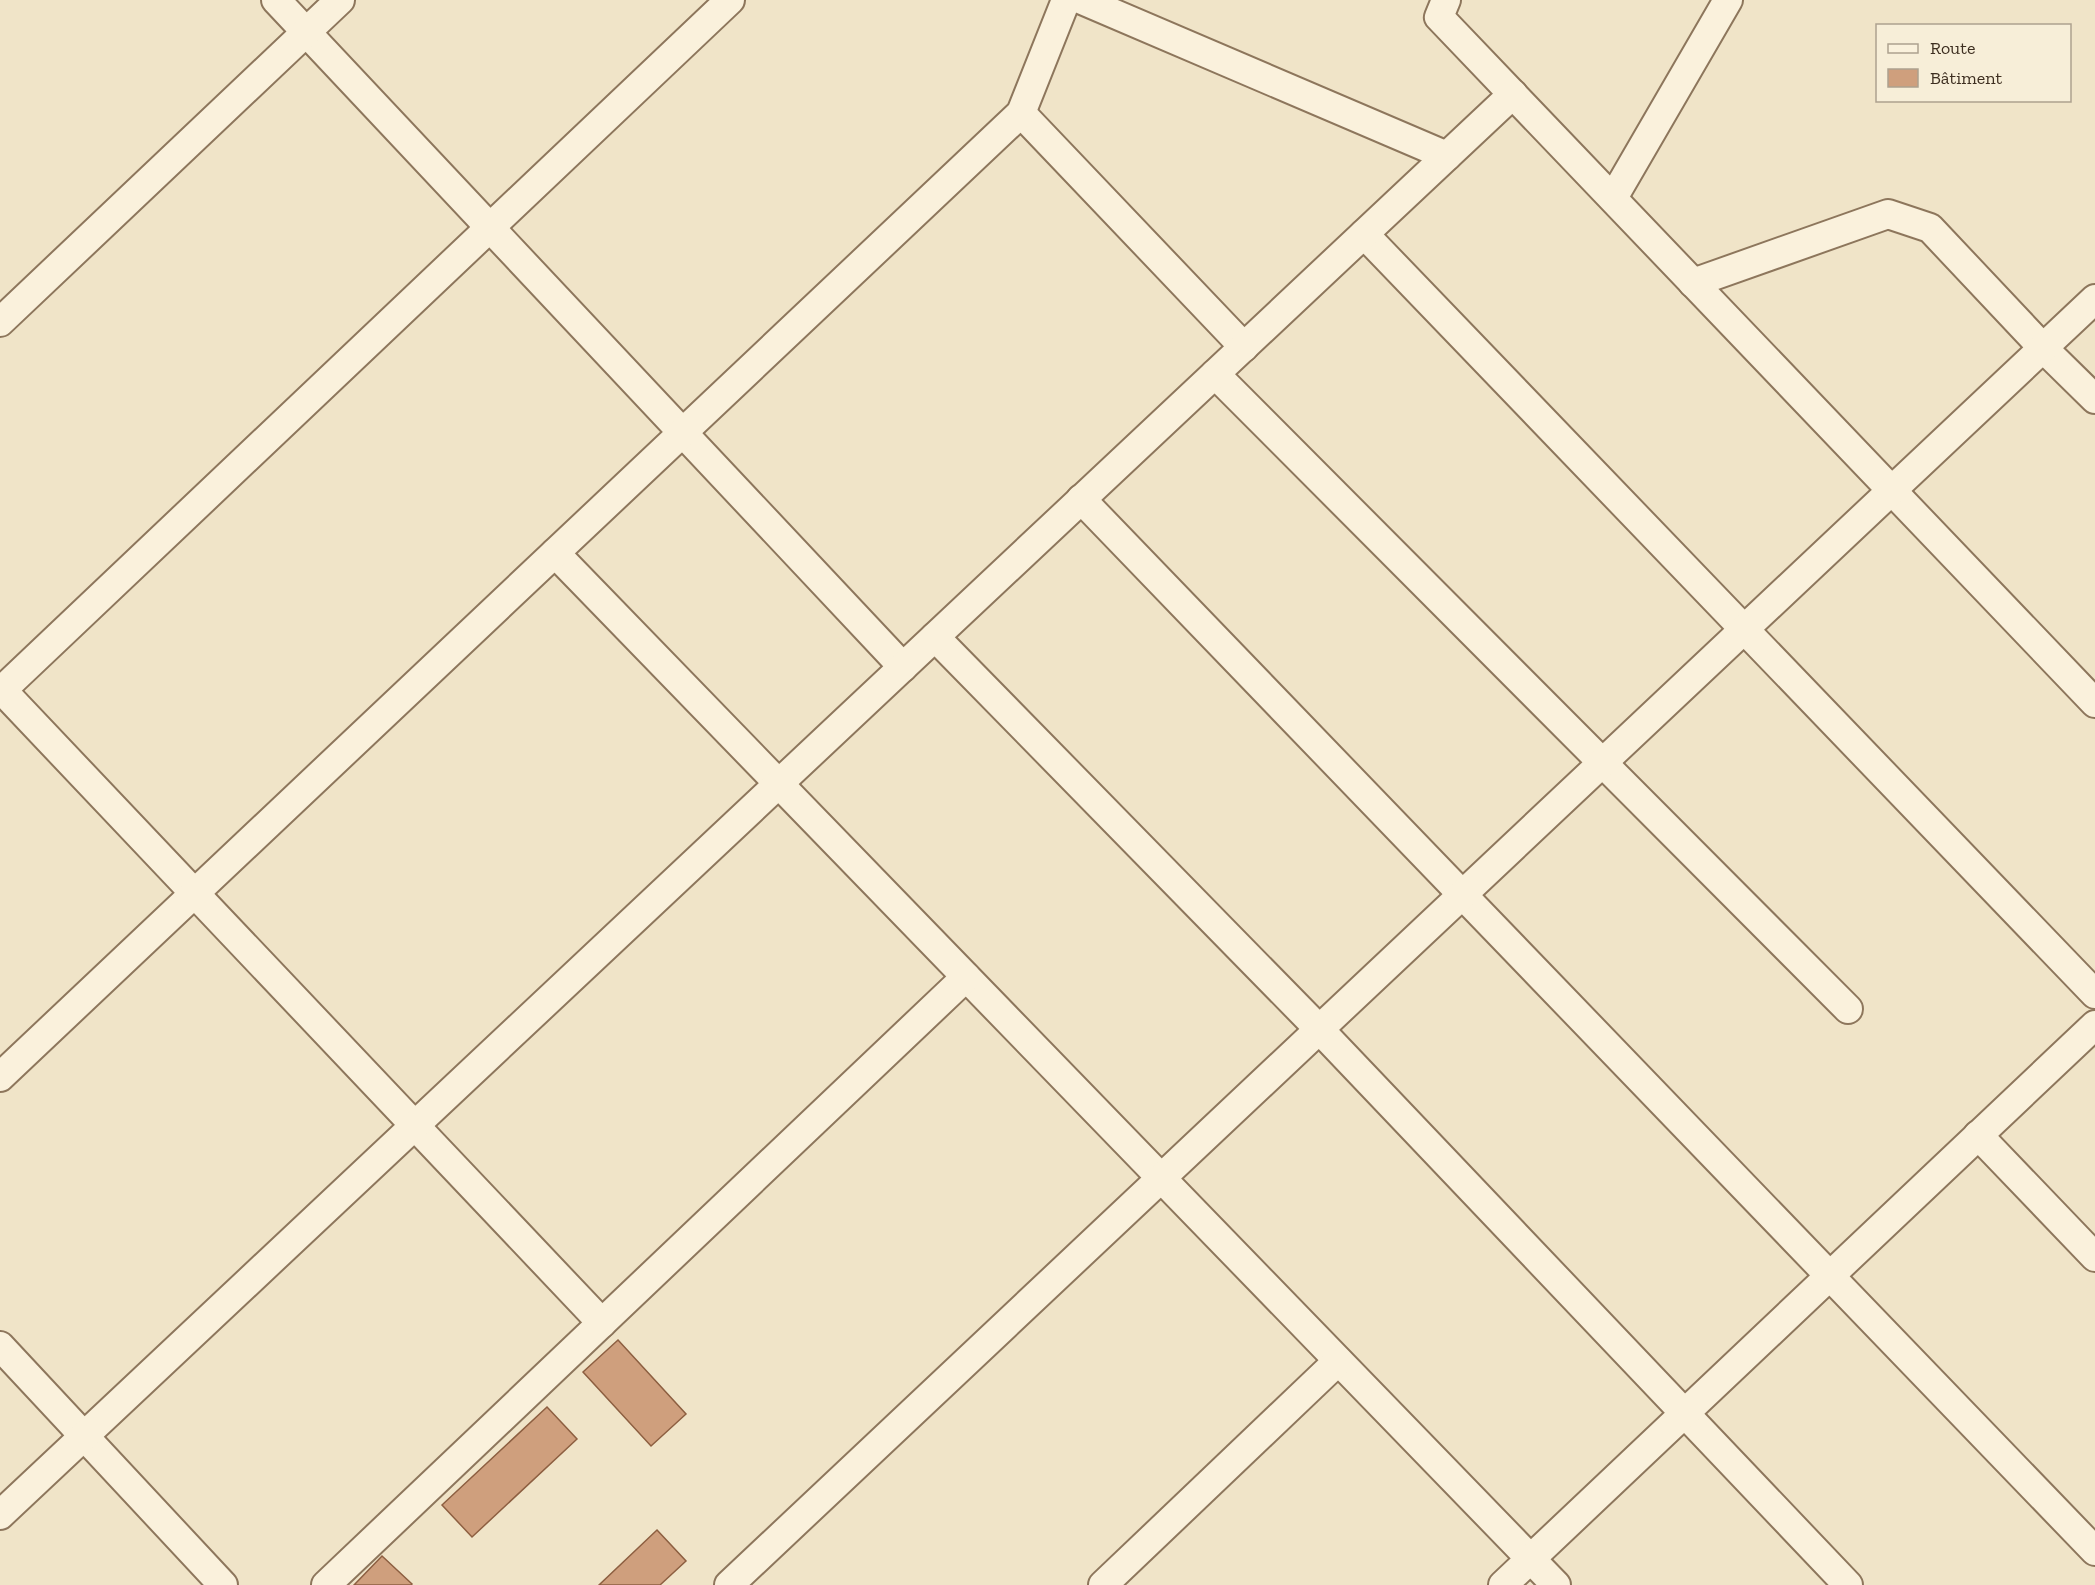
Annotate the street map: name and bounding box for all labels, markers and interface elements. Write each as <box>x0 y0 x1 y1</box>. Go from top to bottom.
legend <box>1876 24 2071 102</box>
text: Route <box>1930 37 1975 59</box>
text: Bâtiment <box>1930 67 2003 89</box>

